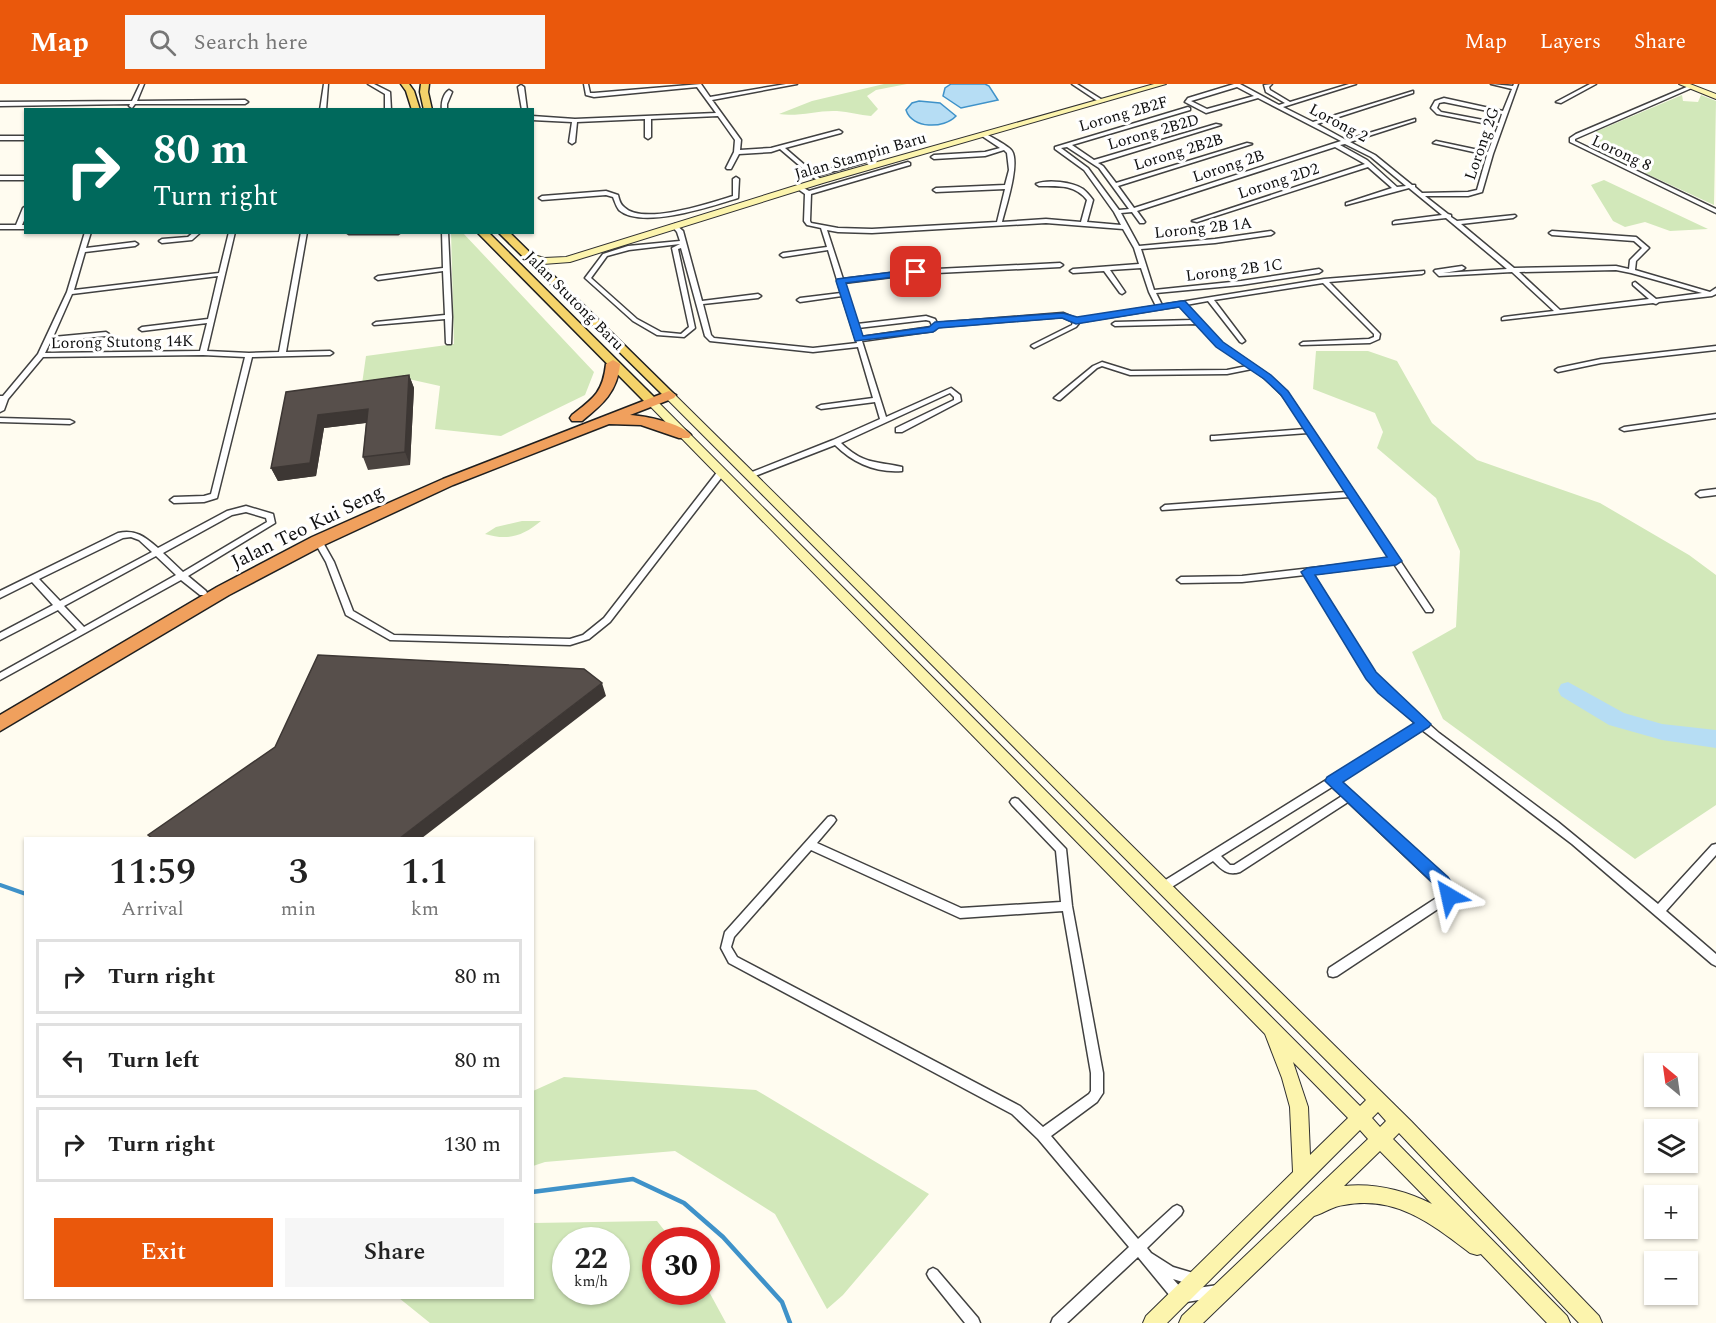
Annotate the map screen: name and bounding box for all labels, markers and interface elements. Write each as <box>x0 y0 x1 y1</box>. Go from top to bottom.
search box <box>125 15 545 69</box>
text: Map <box>30 21 89 64</box>
icon: search <box>146 26 179 59</box>
text: Search here <box>194 26 308 59</box>
text: Map <box>1465 26 1507 58</box>
text: Layers <box>1540 26 1601 58</box>
text: Share <box>1634 26 1686 58</box>
street label: Lorong 2B2F <box>1076 90 1171 138</box>
street label: Lorong 2 <box>1305 97 1372 148</box>
street label: Lorong 2G <box>1458 103 1506 183</box>
street label: Lorong 2B2D <box>1104 107 1202 157</box>
text: 80 m <box>153 119 248 182</box>
street label: Jalan Stampin Baru <box>791 126 929 186</box>
street label: Lorong 2B2B <box>1130 127 1226 177</box>
street label: Lorong 8 <box>1588 129 1656 177</box>
icon: right <box>54 132 132 210</box>
street label: Lorong 2B <box>1189 143 1267 189</box>
street label: Lorong 2D2 <box>1235 157 1322 205</box>
text: Turn right <box>153 176 278 218</box>
street label: Lorong 2B 1A <box>1153 211 1253 245</box>
street label: Jalan Stutong Baru <box>519 245 630 356</box>
pin <box>890 246 941 297</box>
street label: Lorong 2B 1C <box>1184 252 1284 288</box>
icon: arrive <box>899 255 932 288</box>
street label: Lorong Stutong 14K <box>50 329 194 355</box>
street label: Jalan Teo Kui Seng <box>226 477 389 577</box>
text: 11:59 <box>109 845 196 900</box>
text: 3 <box>289 845 308 900</box>
text: 1.1 <box>401 845 449 900</box>
position arrow <box>1417 864 1481 928</box>
text: Arrival <box>121 894 184 924</box>
text: min <box>281 894 316 924</box>
text: km <box>411 894 439 924</box>
icon: right <box>57 960 90 993</box>
text: Turn right <box>108 960 215 993</box>
text: 80 m <box>455 960 501 993</box>
icon: left <box>57 1044 90 1077</box>
text: Turn left <box>108 1044 200 1077</box>
text: 80 m <box>455 1044 501 1077</box>
north arrow <box>1644 1053 1698 1107</box>
map controls <box>1644 1053 1698 1305</box>
button: layers <box>1644 1119 1698 1173</box>
icon: right <box>57 1128 90 1161</box>
text: Turn right <box>108 1128 215 1161</box>
text: 130 m <box>444 1128 501 1161</box>
button: + <box>1644 1185 1698 1239</box>
button: Exit <box>54 1218 273 1287</box>
button: Share <box>285 1218 504 1287</box>
speed limit sign: 30 <box>642 1227 720 1305</box>
text: 22 <box>574 1236 608 1282</box>
button: − <box>1644 1251 1698 1305</box>
text: km/h <box>574 1270 608 1293</box>

